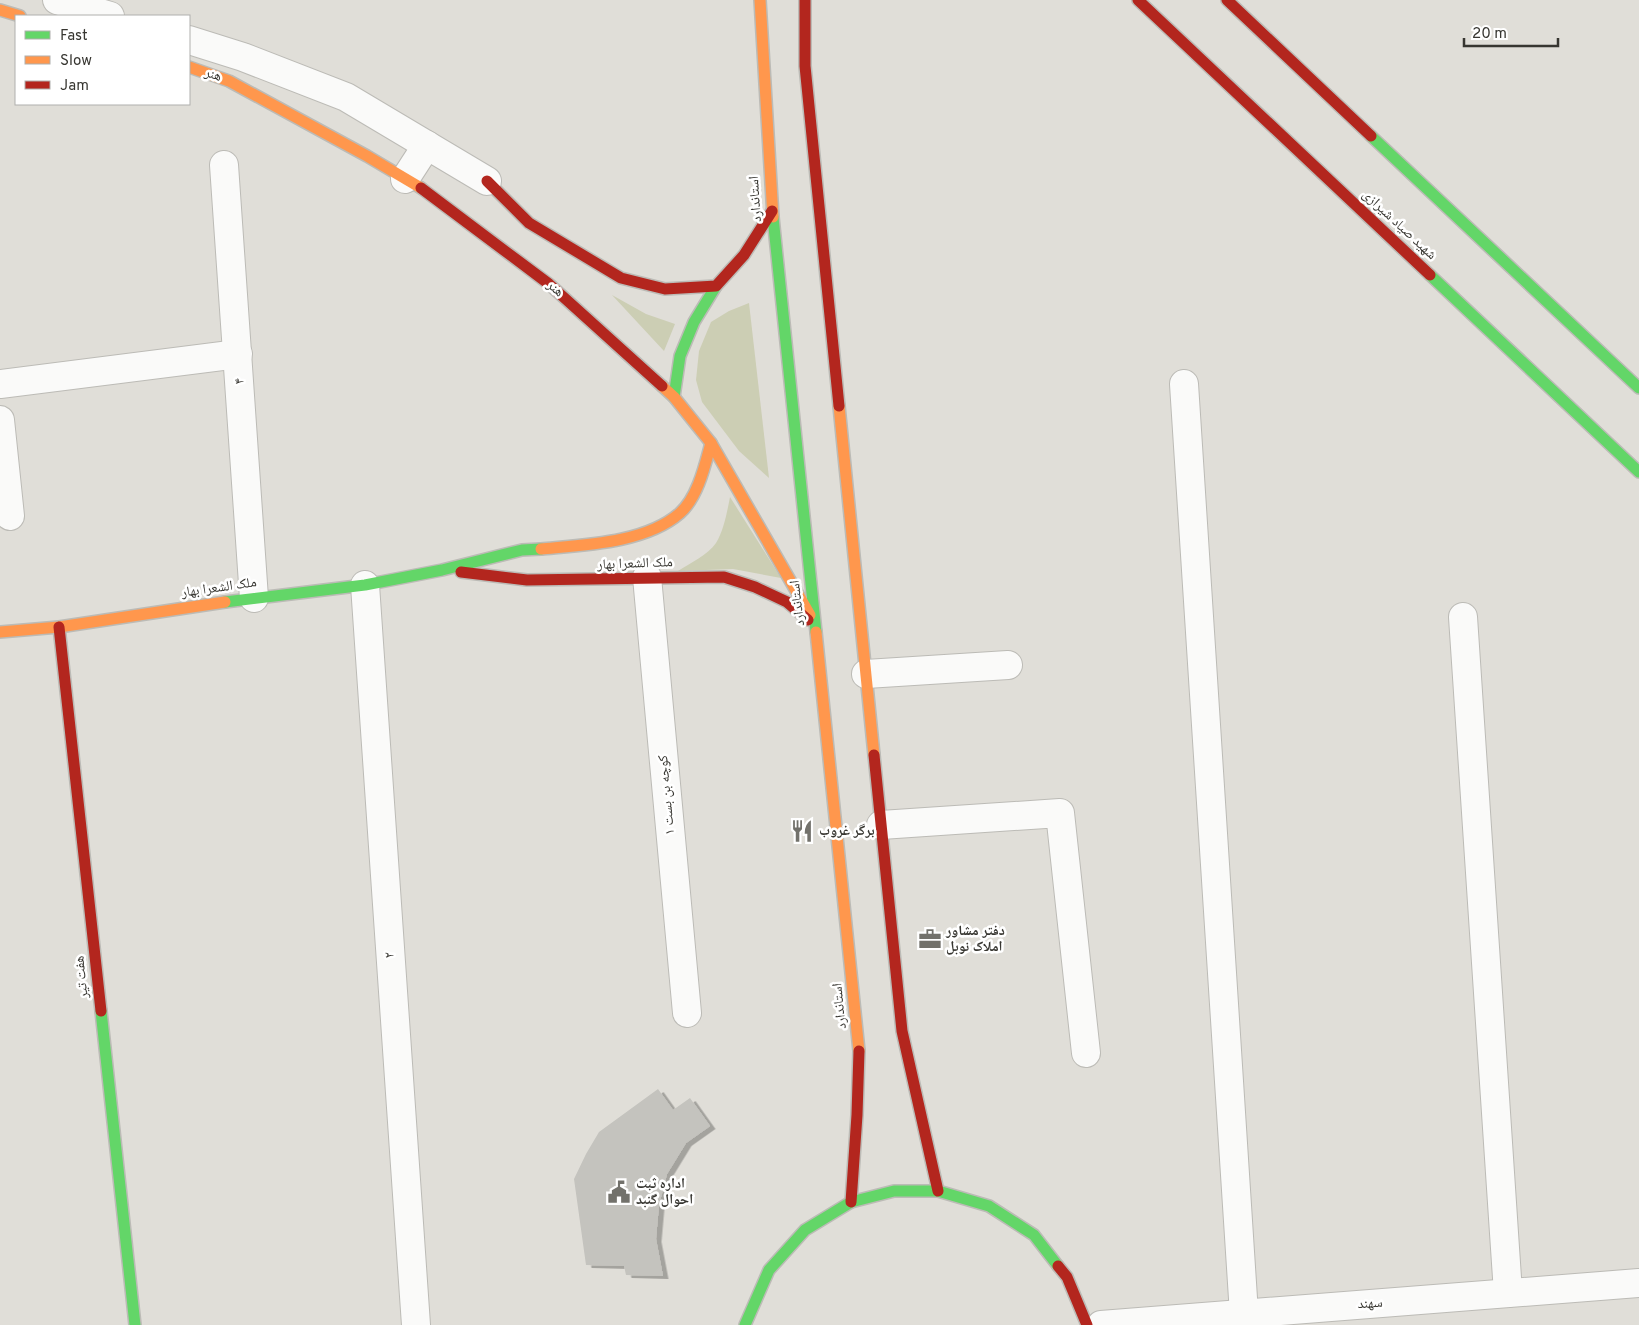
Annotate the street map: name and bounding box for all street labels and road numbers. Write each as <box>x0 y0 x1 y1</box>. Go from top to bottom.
street label: هنر <box>201 64 224 86</box>
street label: استاندارد <box>746 175 766 223</box>
street label: شهید صیاد شیرازی <box>1358 186 1440 264</box>
street label: هنر <box>542 276 567 301</box>
street label: ۴ <box>231 377 249 385</box>
street label: ملک الشعرا بهار <box>596 554 673 574</box>
street label: ملک الشعرا بهار <box>179 574 258 602</box>
street label: استاندارد <box>787 579 809 627</box>
street label: کوچه بن بست ۱ <box>655 754 679 836</box>
street label: ۲ <box>381 951 399 959</box>
street label: هفت تیر <box>71 955 93 1000</box>
street label: استاندارد <box>829 982 851 1030</box>
street label: سهند <box>1357 1295 1383 1313</box>

